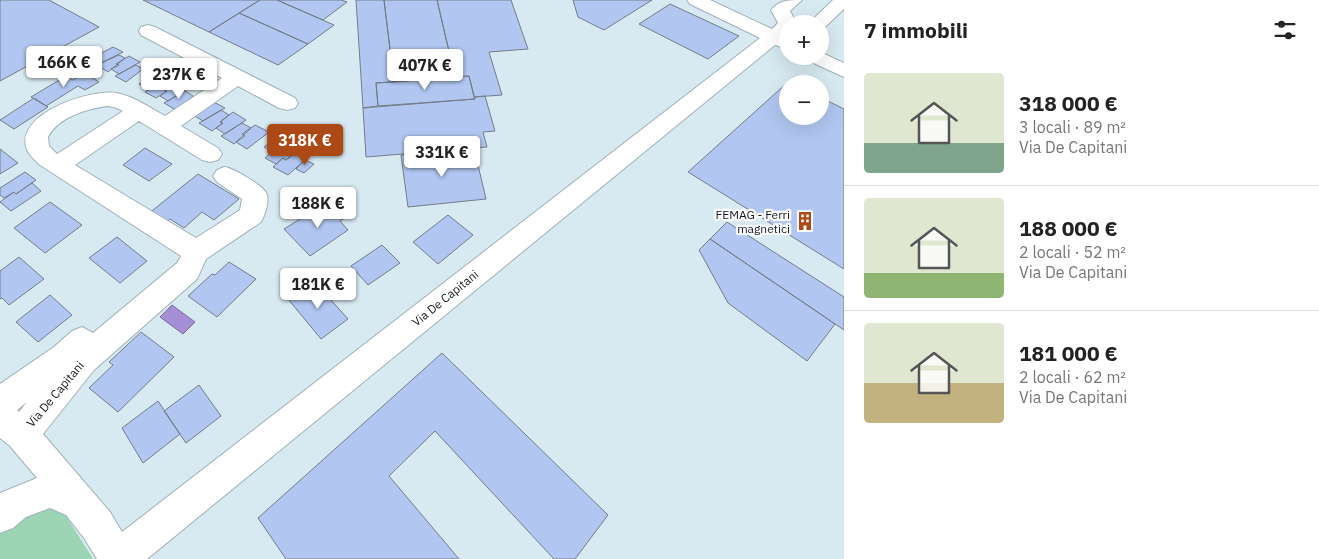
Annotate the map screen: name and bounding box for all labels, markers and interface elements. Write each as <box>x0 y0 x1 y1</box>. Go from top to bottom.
map controls <box>779 15 829 125</box>
button: + <box>779 15 829 65</box>
text: 7 immobili <box>864 16 968 44</box>
icon: filters <box>1271 16 1299 44</box>
pin: 166K € <box>23 46 105 88</box>
pin: 407K € <box>384 48 466 91</box>
text: 166K € <box>37 52 91 72</box>
text: 407K € <box>398 55 452 75</box>
pin: 237K € <box>138 58 220 100</box>
text: 237K € <box>152 64 206 84</box>
button: − <box>779 75 829 125</box>
text: 318 000 € <box>1019 89 1118 117</box>
icon: home <box>904 93 964 153</box>
text: 3 locali · 89 m² <box>1019 117 1126 137</box>
pin: 318K € <box>264 124 346 166</box>
text: 318K € <box>278 130 332 150</box>
pin: 331K € <box>401 136 483 178</box>
text: Via De Capitani <box>1019 137 1127 157</box>
text: 331K € <box>415 142 469 162</box>
pin: 188K € <box>277 186 359 229</box>
text: 188K € <box>291 193 345 213</box>
place label: FEMAG - Ferri magnetici <box>715 207 790 236</box>
building icon: FEMAG - Ferri magnetici <box>794 210 816 232</box>
text: 188 000 € <box>1019 214 1118 242</box>
icon: home <box>904 218 964 278</box>
text: 2 locali · 52 m² <box>1019 242 1126 262</box>
text: Via De Capitani <box>1019 262 1127 282</box>
street label: Via De Capitani <box>409 267 481 329</box>
pin: 181K € <box>277 268 359 310</box>
text: 181K € <box>291 274 345 294</box>
text: 181 000 € <box>1019 339 1118 367</box>
icon: home <box>904 343 964 403</box>
street label: Via De Capitani <box>23 358 87 430</box>
text: 2 locali · 62 m² <box>1019 367 1126 387</box>
text: Via De Capitani <box>1019 387 1127 407</box>

